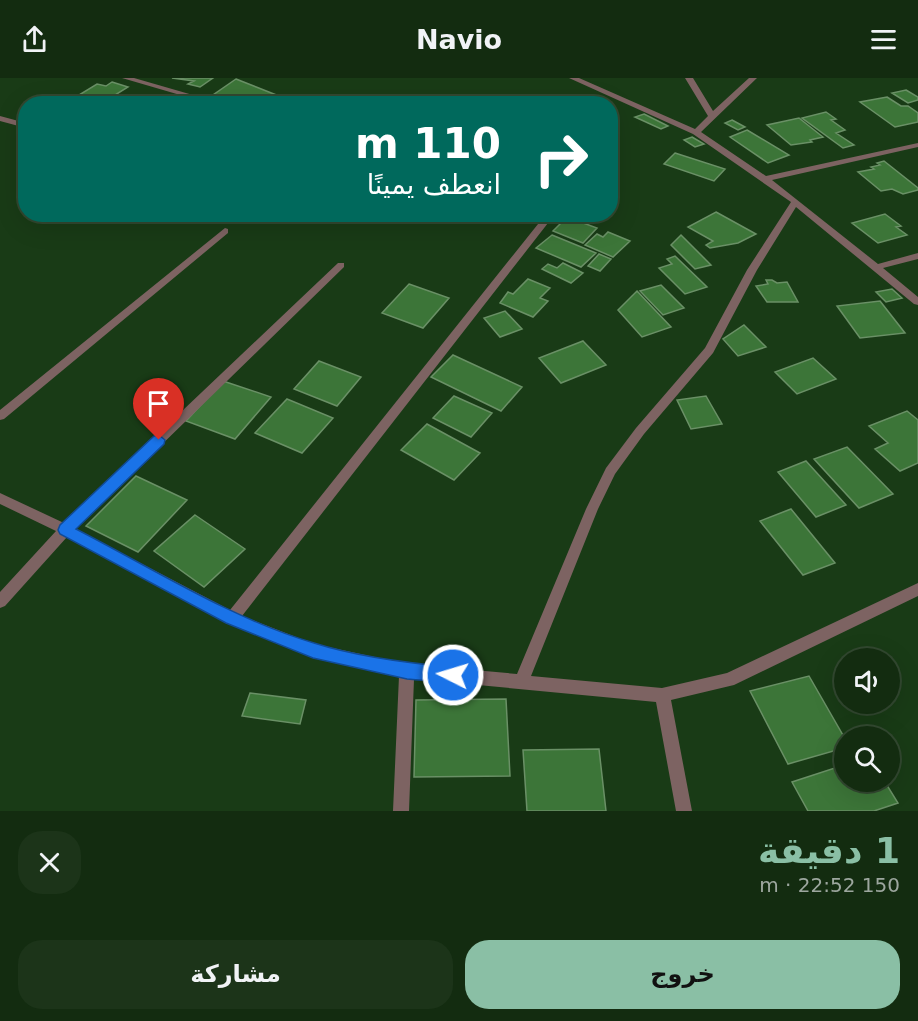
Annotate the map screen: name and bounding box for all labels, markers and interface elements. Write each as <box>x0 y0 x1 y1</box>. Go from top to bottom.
icon: share <box>18 23 51 56</box>
icon: menu <box>867 23 900 56</box>
text: Navio <box>416 24 502 55</box>
text: 110 m <box>355 119 501 168</box>
icon: right <box>522 120 600 198</box>
text: انعطف يمينًا <box>367 169 501 200</box>
pin <box>133 378 184 440</box>
icon: arrive <box>142 387 175 420</box>
position arrow <box>421 643 485 707</box>
map controls <box>834 648 900 792</box>
button: sound <box>834 648 900 714</box>
button: search <box>834 726 900 792</box>
text: 1 دقيقة <box>758 830 900 871</box>
button: close <box>18 831 81 894</box>
text: 150 m · 22:52 <box>759 873 900 897</box>
button: مشاركة <box>18 940 453 1009</box>
button: خروج <box>465 940 900 1009</box>

